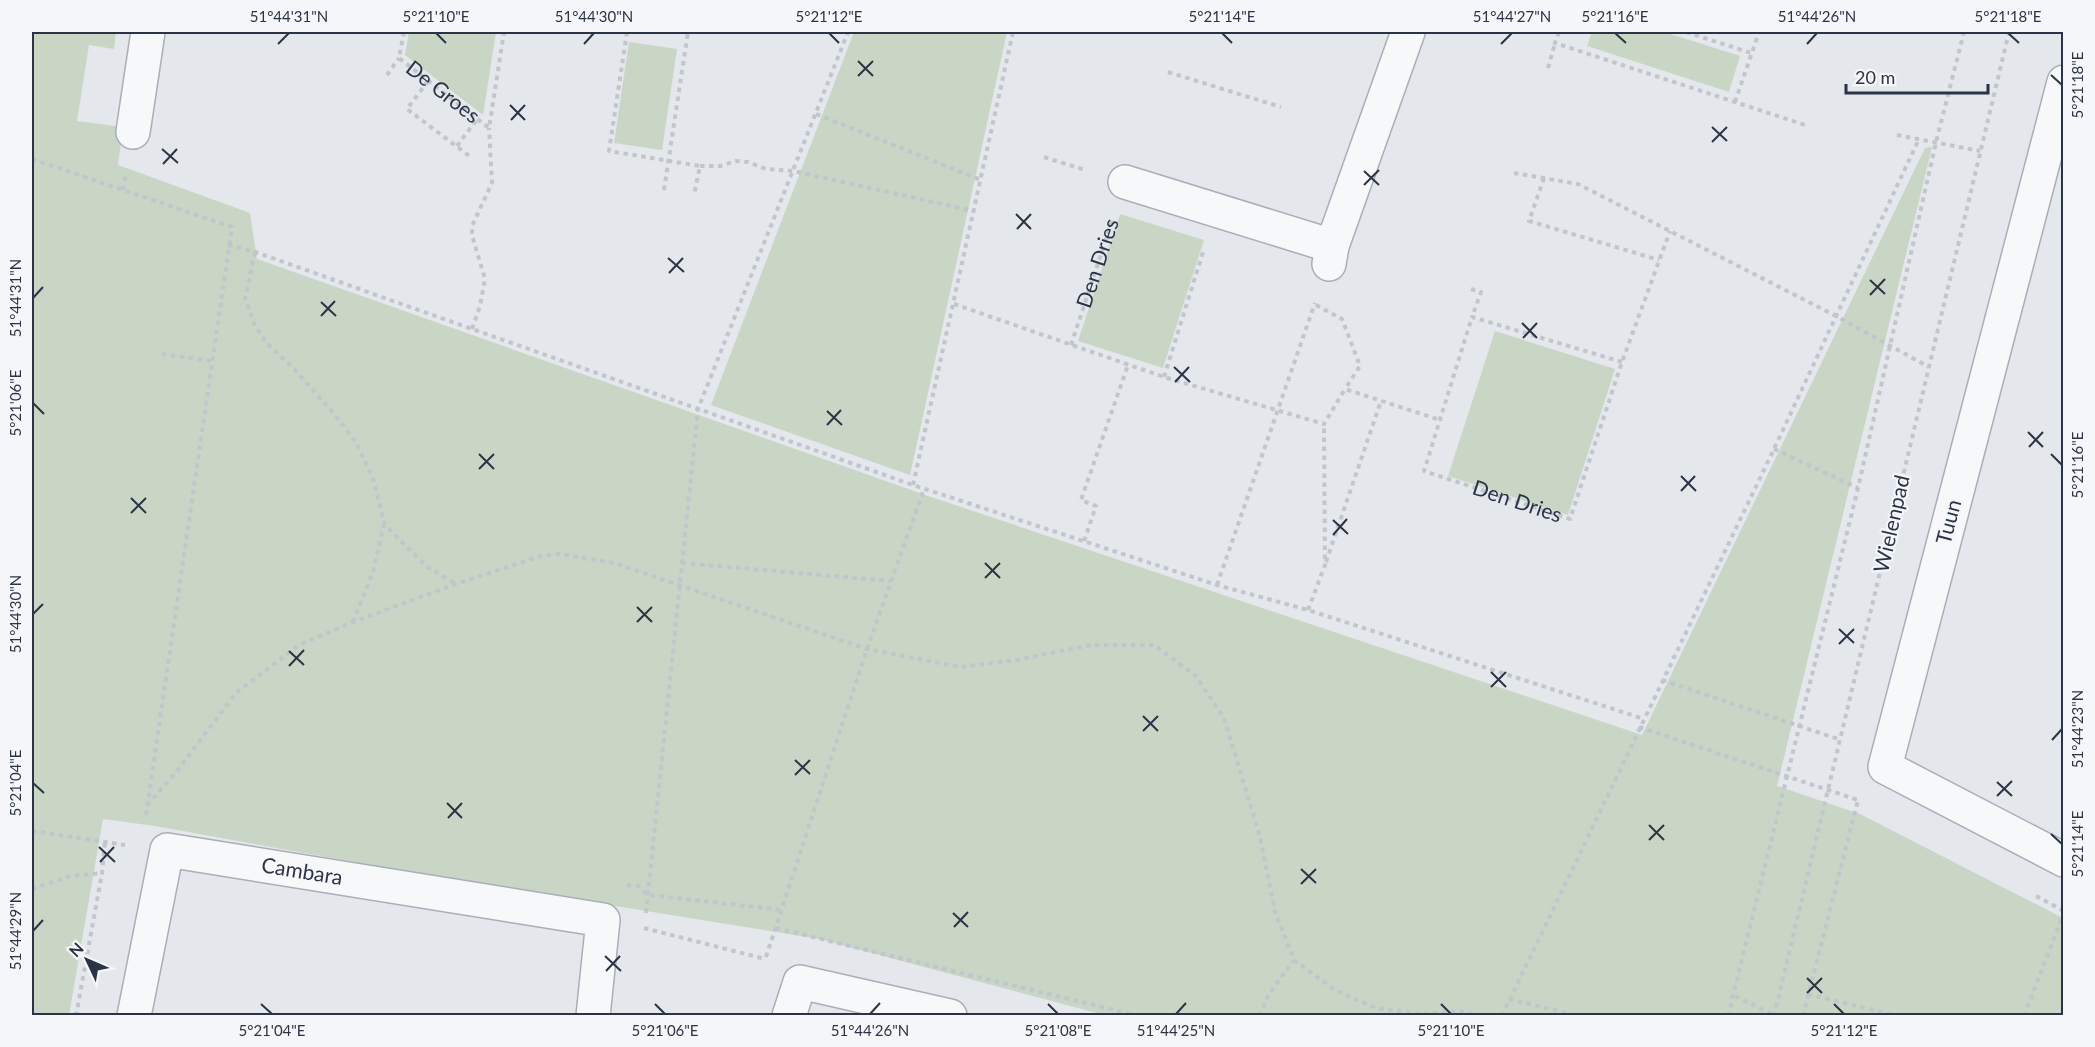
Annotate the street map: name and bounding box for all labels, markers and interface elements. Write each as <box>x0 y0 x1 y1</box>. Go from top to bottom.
text: 51°44'31"N <box>250 7 328 25</box>
text: 5°21'10"E <box>403 7 470 25</box>
text: 51°44'30"N <box>555 7 633 25</box>
text: 5°21'12"E <box>796 7 863 25</box>
text: 5°21'14"E <box>1189 7 1256 25</box>
text: 51°44'27"N <box>1473 7 1551 25</box>
text: 5°21'16"E <box>1582 7 1649 25</box>
text: 51°44'26"N <box>1778 7 1856 25</box>
text: 5°21'18"E <box>1975 7 2042 25</box>
text: 5°21'18"E <box>2068 52 2086 119</box>
street label: De Groes <box>402 54 486 127</box>
scale bar <box>1846 57 1988 95</box>
text: 20 m <box>1855 66 1895 88</box>
street label: Den Dries <box>1070 215 1123 311</box>
text: 51°44'31"N <box>6 259 24 337</box>
text: 5°21'06"E <box>6 370 24 437</box>
text: 5°21'16"E <box>2068 432 2086 499</box>
street label: Wielenpad <box>1867 472 1914 575</box>
street label: Den Dries <box>1470 474 1566 527</box>
street label: Tuun <box>1930 496 1965 547</box>
text: 51°44'30"N <box>6 575 24 653</box>
text: 51°44'23"N <box>2068 690 2086 768</box>
text: 5°21'04"E <box>6 750 24 817</box>
text: 5°21'14"E <box>2068 811 2086 878</box>
street label: Cambara <box>260 851 345 889</box>
text: 51°44'29"N <box>6 892 24 970</box>
north arrow <box>57 930 117 990</box>
text: N <box>65 938 87 960</box>
text: 5°21'04"E <box>239 1021 306 1039</box>
text: 5°21'06"E <box>632 1021 699 1039</box>
text: 51°44'26"N <box>831 1021 909 1039</box>
text: 5°21'08"E <box>1025 1021 1092 1039</box>
text: 51°44'25"N <box>1137 1021 1215 1039</box>
text: 5°21'10"E <box>1418 1021 1485 1039</box>
text: 5°21'12"E <box>1811 1021 1878 1039</box>

